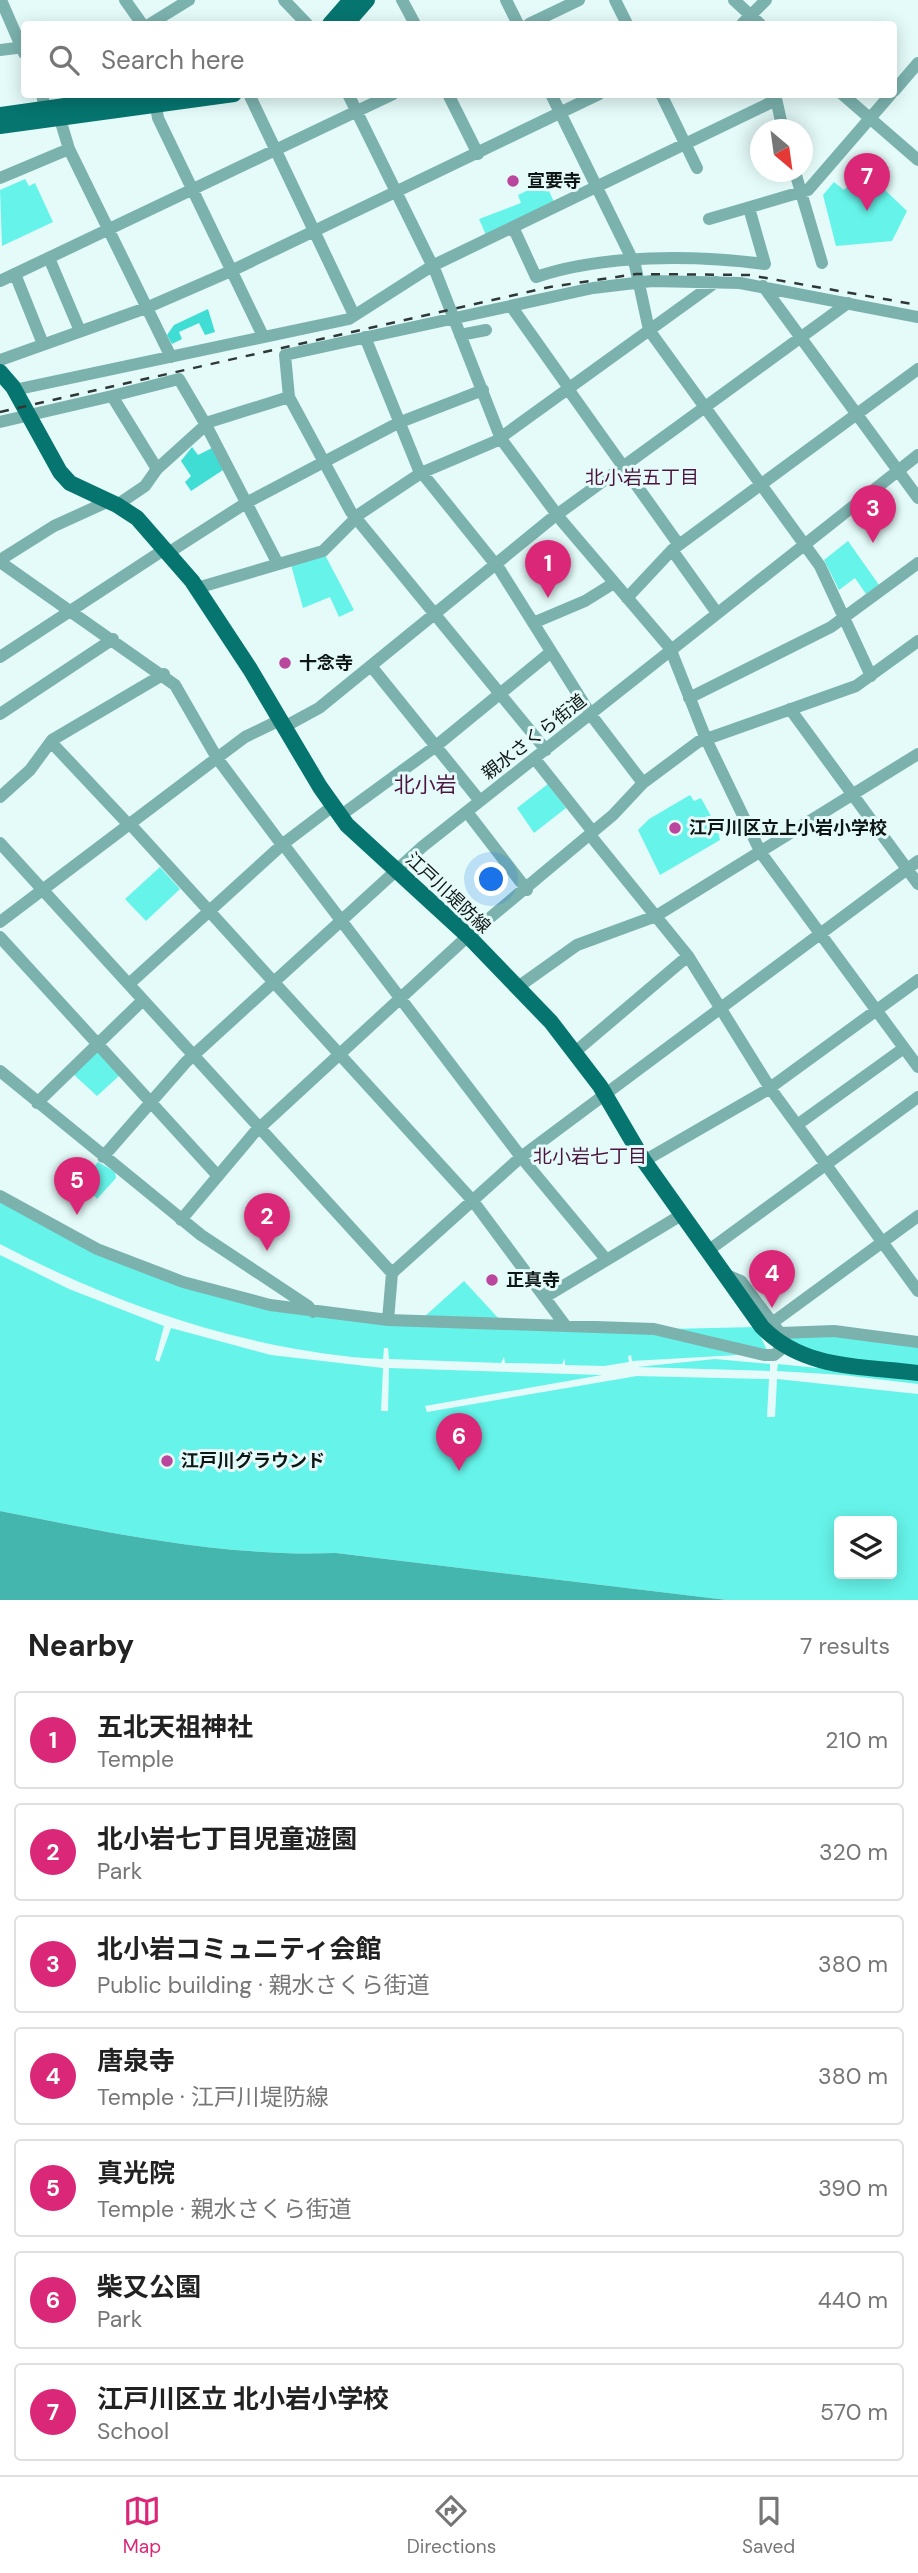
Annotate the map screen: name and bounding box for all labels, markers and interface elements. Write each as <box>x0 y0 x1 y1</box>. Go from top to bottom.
search box <box>21 21 897 98</box>
icon: search <box>45 41 83 79</box>
text: Search here <box>101 43 244 77</box>
north arrow <box>750 119 813 182</box>
pin: 7 <box>844 153 890 211</box>
place label: 宣要寺 <box>527 169 581 193</box>
marker: 宣要寺 <box>505 173 521 189</box>
district label: 北小岩五丁目 <box>585 465 699 490</box>
pin: 3 <box>850 485 896 543</box>
pin: 1 <box>525 540 571 598</box>
place label: 十念寺 <box>299 651 353 675</box>
marker: 十念寺 <box>277 655 293 671</box>
street label: 親水さくら街道 <box>477 689 591 785</box>
district label: 北小岩 <box>394 771 457 799</box>
place label: 江戸川区立上小岩小学校 <box>689 816 887 840</box>
marker: 江戸川区立上小岩小学校 <box>667 820 683 836</box>
street label: 江戸川堤防線 <box>400 847 496 939</box>
your location <box>474 862 508 896</box>
district label: 北小岩七丁目 <box>533 1144 647 1169</box>
pin: 5 <box>54 1157 100 1215</box>
pin: 2 <box>244 1193 290 1251</box>
pin: 4 <box>749 1250 795 1308</box>
place label: 正真寺 <box>506 1268 560 1292</box>
marker: 正真寺 <box>484 1272 500 1288</box>
pin: 6 <box>436 1413 482 1471</box>
place label: 江戸川グラウンド <box>181 1449 325 1473</box>
marker: 江戸川グラウンド <box>159 1453 175 1469</box>
map controls <box>834 1516 897 1579</box>
button: layers <box>834 1516 897 1579</box>
text: Nearby <box>28 1626 134 1665</box>
text: 7 results <box>800 1631 890 1661</box>
text: 五北天祖神社 <box>97 1710 253 1744</box>
text: 1 <box>49 1725 57 1755</box>
text: 210 m <box>825 1725 888 1755</box>
text: Temple <box>97 1744 174 1774</box>
text: 北小岩七丁目児童遊園 <box>97 1822 357 1856</box>
text: 2 <box>46 1837 60 1867</box>
text: 320 m <box>819 1837 888 1867</box>
text: Park <box>97 1856 142 1886</box>
text: 北小岩コミュニティ会館 <box>97 1932 381 1966</box>
text: 3 <box>46 1949 60 1979</box>
text: 380 m <box>818 1949 888 1979</box>
text: Public building · 親水さくら街道 <box>97 1970 430 2000</box>
text: 唐泉寺 <box>97 2044 175 2078</box>
text: 4 <box>46 2061 60 2091</box>
text: 380 m <box>818 2061 888 2091</box>
text: Temple · 江戸川堤防線 <box>97 2082 329 2112</box>
text: 真光院 <box>97 2156 175 2190</box>
text: 5 <box>46 2173 60 2203</box>
text: 390 m <box>818 2173 888 2203</box>
text: Temple · 親水さくら街道 <box>97 2194 352 2224</box>
text: 柴又公園 <box>97 2270 201 2304</box>
text: 6 <box>46 2285 60 2315</box>
text: 440 m <box>818 2285 888 2315</box>
text: Park <box>97 2304 142 2334</box>
text: 江戸川区立 北小岩小学校 <box>97 2382 389 2416</box>
text: 7 <box>47 2397 59 2427</box>
text: 570 m <box>820 2397 888 2427</box>
text: School <box>97 2416 169 2446</box>
tab: Map <box>123 2492 161 2559</box>
tab: Directions <box>407 2492 496 2559</box>
tab: Saved <box>742 2492 795 2559</box>

